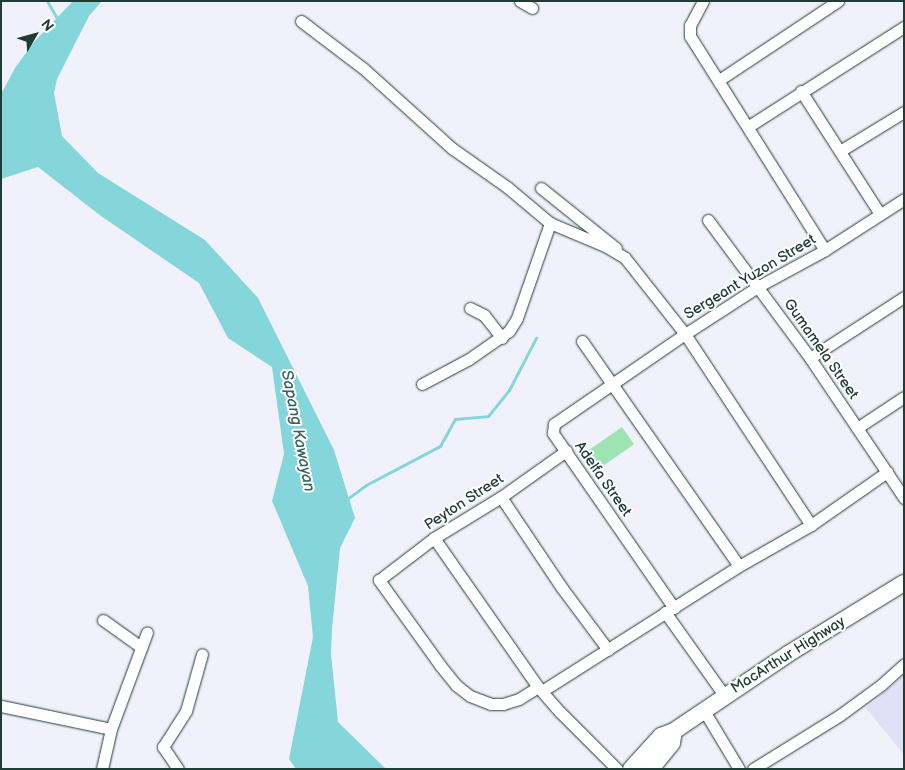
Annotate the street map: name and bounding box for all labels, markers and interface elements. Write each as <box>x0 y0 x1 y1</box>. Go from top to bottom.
north arrow <box>10 10 60 60</box>
text: N <box>37 16 57 35</box>
street label: Sergeant Yuzon Street <box>680 230 820 324</box>
street label: Gumamela Street <box>780 295 862 403</box>
water label: Sapang Kawayan <box>276 369 318 493</box>
street label: Adelfa Street <box>571 438 635 520</box>
street label: Peyton Street <box>421 470 507 534</box>
street label: MacArthur Highway <box>728 613 848 697</box>

